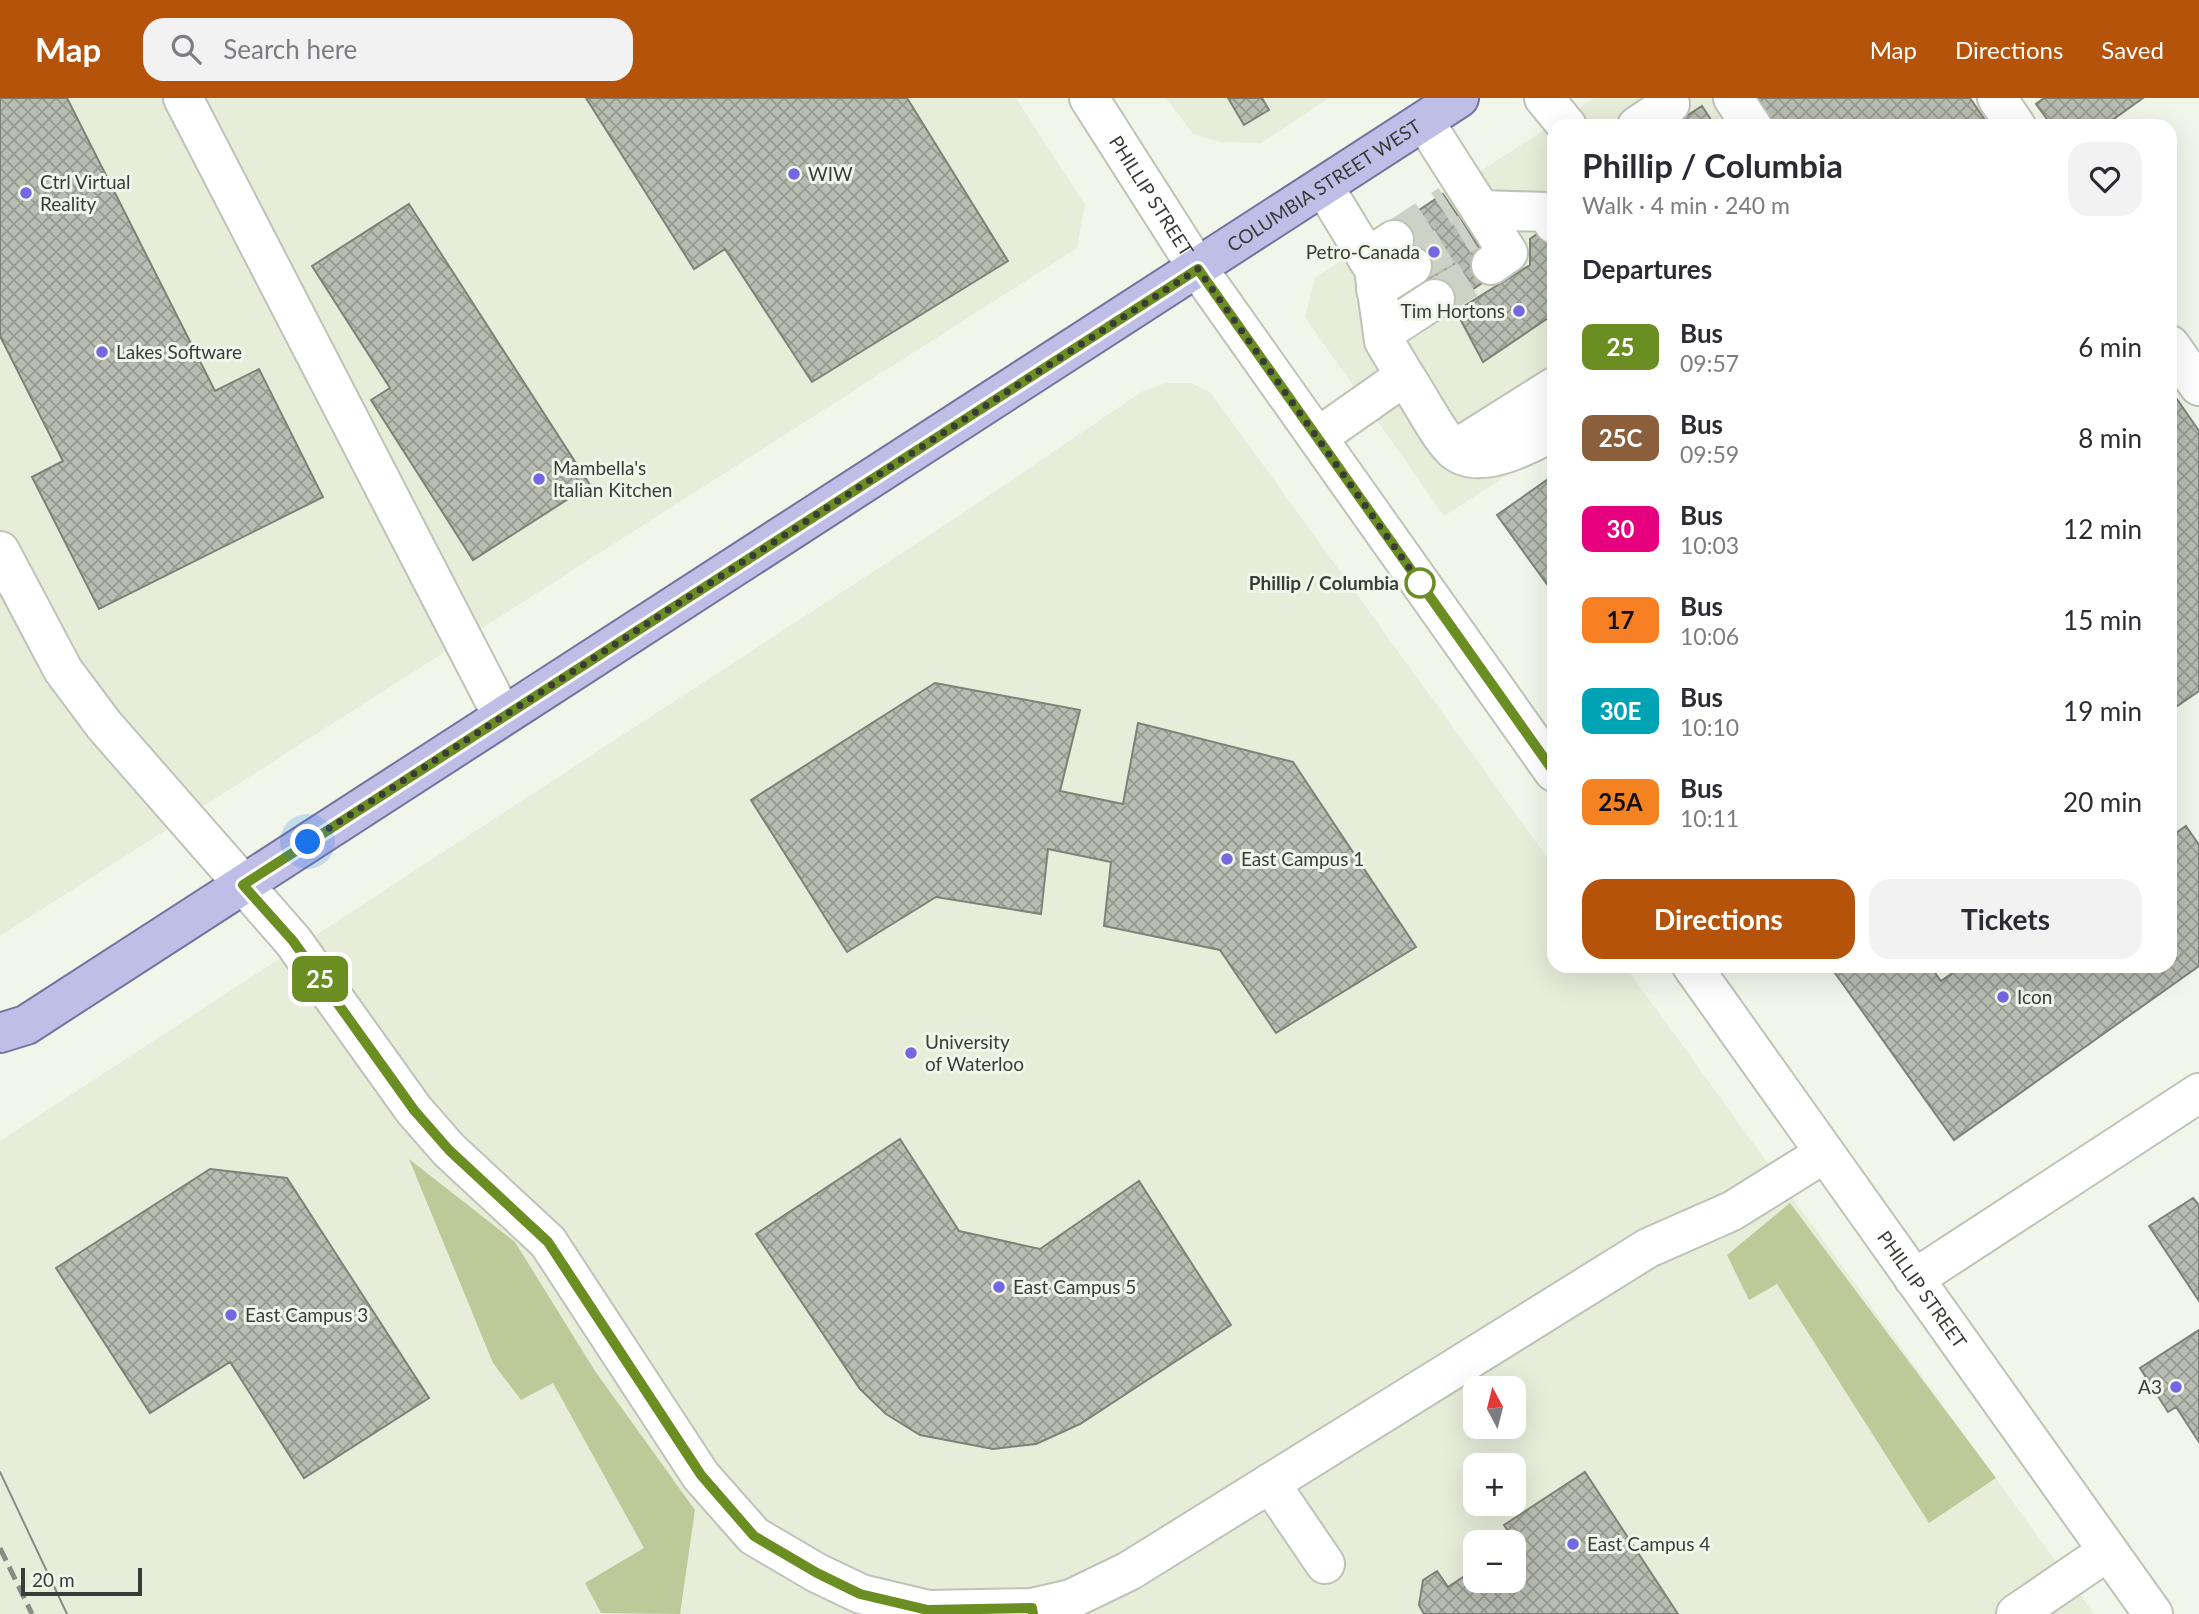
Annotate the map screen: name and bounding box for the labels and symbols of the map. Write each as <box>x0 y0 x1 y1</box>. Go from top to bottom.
street label: COLUMBIA STREET WEST <box>1222 114 1425 256</box>
street label: PHILLIP STREET <box>1105 131 1199 260</box>
place label: WIW <box>808 162 853 185</box>
marker: WIW <box>786 166 802 182</box>
place label: Ctrl Virtual Reality <box>40 170 130 215</box>
marker: Ctrl Virtual Reality <box>18 185 34 201</box>
place label: Petro-Canada <box>1306 240 1420 263</box>
marker: Petro-Canada <box>1426 244 1442 260</box>
place label: Tim Hortons <box>1401 299 1505 322</box>
marker: Tim Hortons <box>1511 303 1527 319</box>
place label: Lakes Software <box>116 340 242 363</box>
marker: Lakes Software <box>94 344 110 360</box>
place label: Mambella's Italian Kitchen <box>553 456 672 501</box>
marker: Mambella's Italian Kitchen <box>531 471 547 487</box>
marker: Phillip / Columbia <box>1405 568 1435 598</box>
place label: Phillip / Columbia <box>1249 571 1399 594</box>
your location <box>290 824 325 859</box>
place label: East Campus 1 <box>1241 847 1364 870</box>
marker: East Campus 1 <box>1219 851 1235 867</box>
line badge: 25 <box>288 956 352 1002</box>
place label: Icon <box>2017 985 2052 1008</box>
marker: Icon <box>1995 989 2011 1005</box>
place label: University of Waterloo <box>925 1030 1024 1075</box>
marker: University of Waterloo <box>903 1045 919 1061</box>
street label: PHILLIP STREET <box>1873 1226 1972 1352</box>
place label: East Campus 5 <box>1013 1275 1136 1298</box>
marker: East Campus 5 <box>991 1279 1007 1295</box>
place label: East Campus 3 <box>245 1303 368 1326</box>
marker: East Campus 3 <box>223 1307 239 1323</box>
place label: A3 <box>2138 1375 2162 1398</box>
north arrow <box>1463 1376 1526 1438</box>
marker: A3 <box>2168 1379 2184 1395</box>
place label: East Campus 4 <box>1587 1532 1710 1555</box>
marker: East Campus 4 <box>1565 1536 1581 1552</box>
scale bar <box>21 1565 142 1597</box>

